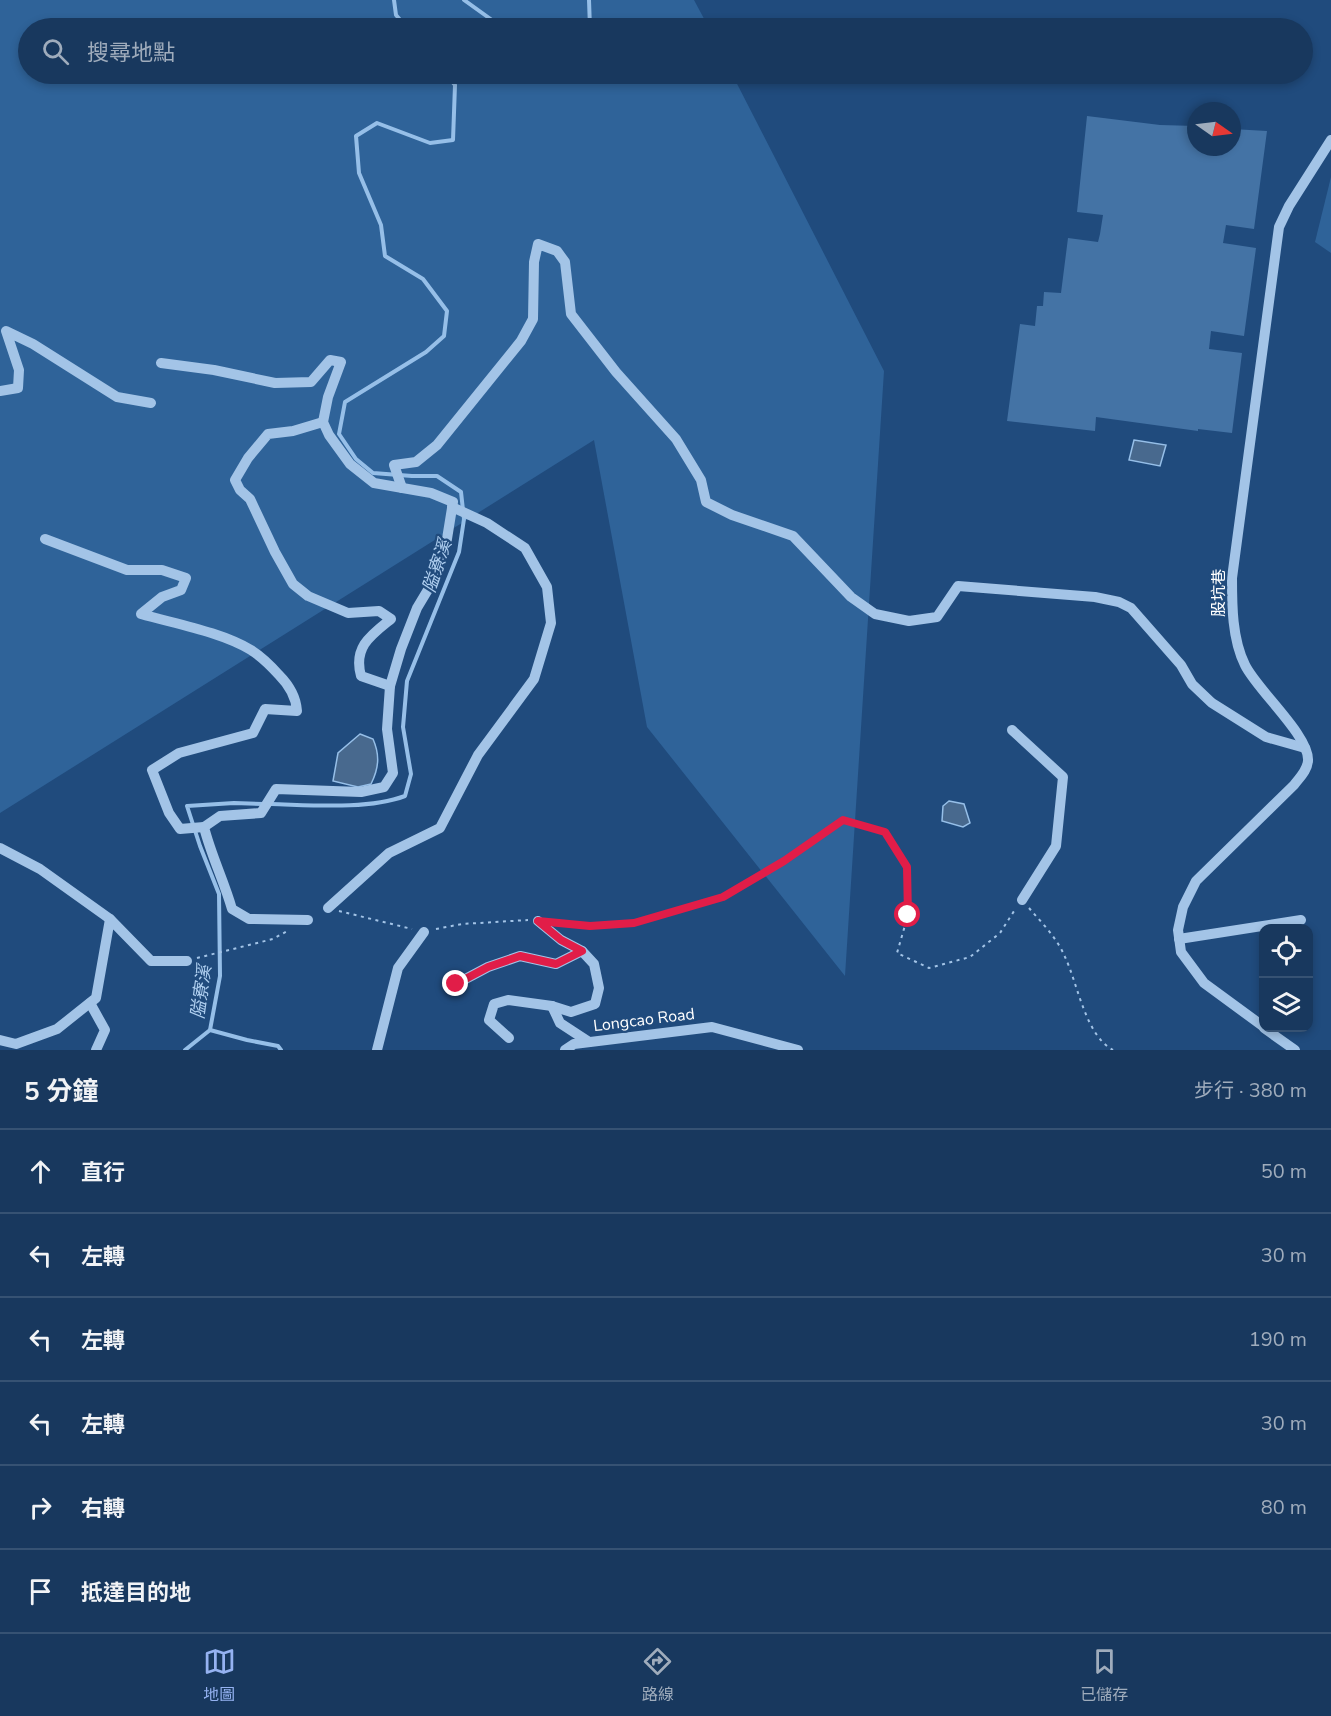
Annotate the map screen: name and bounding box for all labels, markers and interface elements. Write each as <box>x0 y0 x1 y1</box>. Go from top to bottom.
search box <box>18 18 1313 84</box>
icon: search <box>39 35 72 68</box>
text: 搜尋地點 <box>87 38 175 68</box>
north arrow <box>1187 102 1241 156</box>
water label: 隘寮溪 <box>417 534 458 595</box>
street label: 股坑巷 <box>1208 569 1230 617</box>
route start <box>894 901 920 927</box>
map controls <box>1259 924 1313 1032</box>
button: locate <box>1259 924 1313 978</box>
water label: 隘寮溪 <box>185 961 217 1020</box>
route end <box>442 970 468 996</box>
button: layers <box>1259 978 1313 1032</box>
street label: Longcao Road <box>592 1003 696 1037</box>
text: 5 分鐘 <box>24 1074 99 1109</box>
text: 步行 · 380 m <box>1194 1077 1307 1104</box>
icon: ahead <box>24 1155 57 1188</box>
text: 直行 <box>81 1158 125 1188</box>
text: 50 m <box>1261 1158 1307 1185</box>
icon: left <box>24 1239 57 1272</box>
text: 左轉 <box>81 1242 125 1272</box>
text: 30 m <box>1261 1242 1307 1269</box>
icon: left <box>24 1323 57 1356</box>
text: 左轉 <box>81 1326 125 1356</box>
text: 190 m <box>1249 1326 1307 1353</box>
icon: left <box>24 1407 57 1440</box>
text: 左轉 <box>81 1410 125 1440</box>
text: 30 m <box>1261 1410 1307 1437</box>
icon: right <box>24 1491 57 1524</box>
text: 右轉 <box>81 1494 125 1524</box>
text: 80 m <box>1261 1494 1307 1521</box>
icon: arrive <box>24 1575 57 1608</box>
text: 抵達目的地 <box>81 1578 191 1608</box>
tab: 地圖 <box>203 1645 236 1706</box>
tab: 路線 <box>641 1645 674 1706</box>
tab: 已儲存 <box>1080 1645 1128 1706</box>

